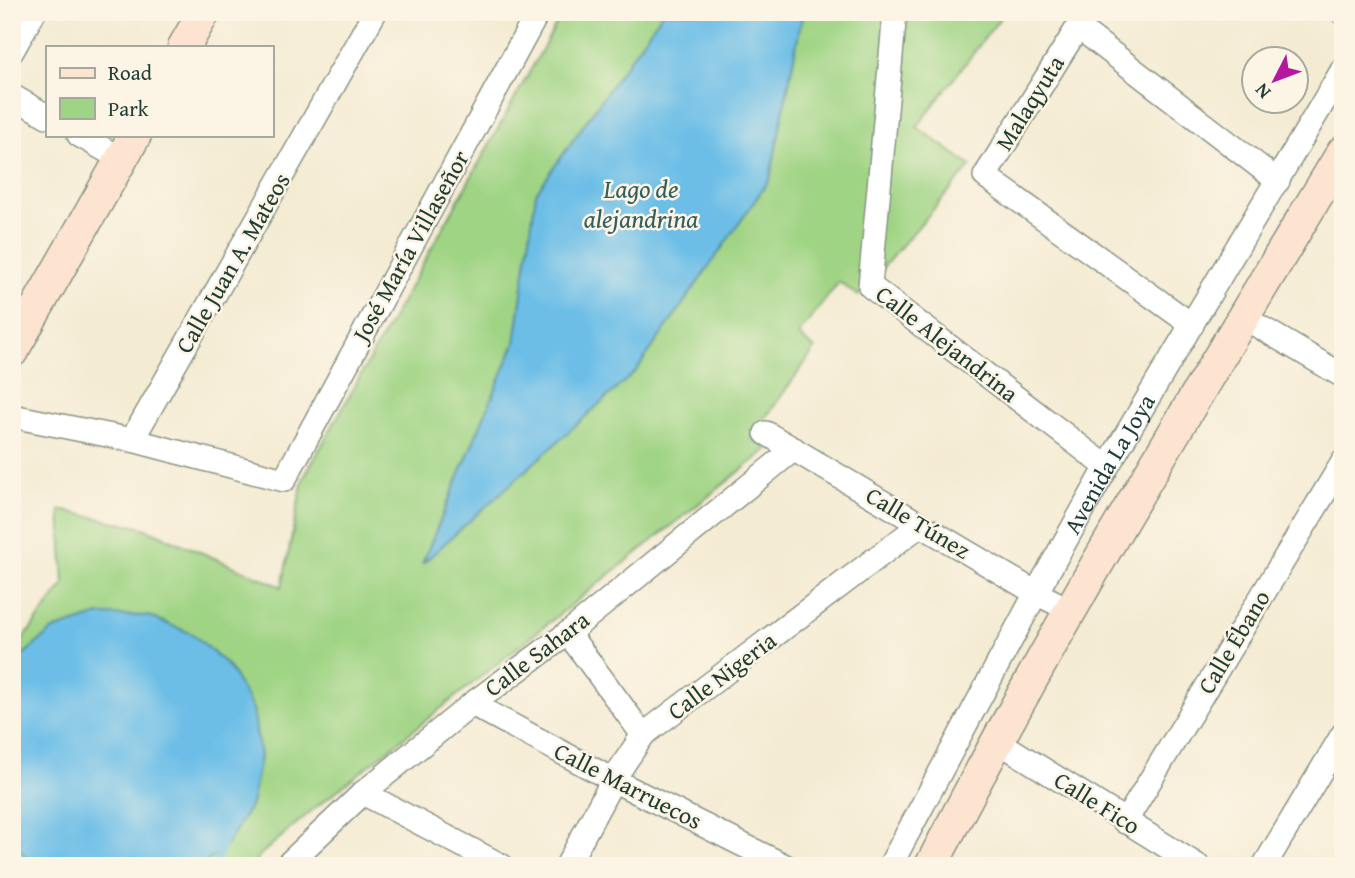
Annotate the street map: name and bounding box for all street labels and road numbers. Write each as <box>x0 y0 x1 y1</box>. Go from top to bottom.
street label: Malaqyuta <box>987 48 1073 157</box>
street label: José María Villaseñor <box>342 144 478 350</box>
street label: Calle Juan A. Mateos <box>167 166 299 360</box>
street label: Calle Alejandrina <box>869 277 1027 411</box>
street label: Avenida La Joya <box>1055 387 1164 540</box>
street label: Calle Túnez <box>859 478 977 567</box>
street label: Calle Ébano <box>1189 583 1278 700</box>
street label: Calle Sahara <box>477 602 597 705</box>
street label: Calle Nigeria <box>660 623 784 728</box>
street label: Calle Marruecos <box>548 733 708 838</box>
street label: Calle Fico <box>1047 762 1147 843</box>

